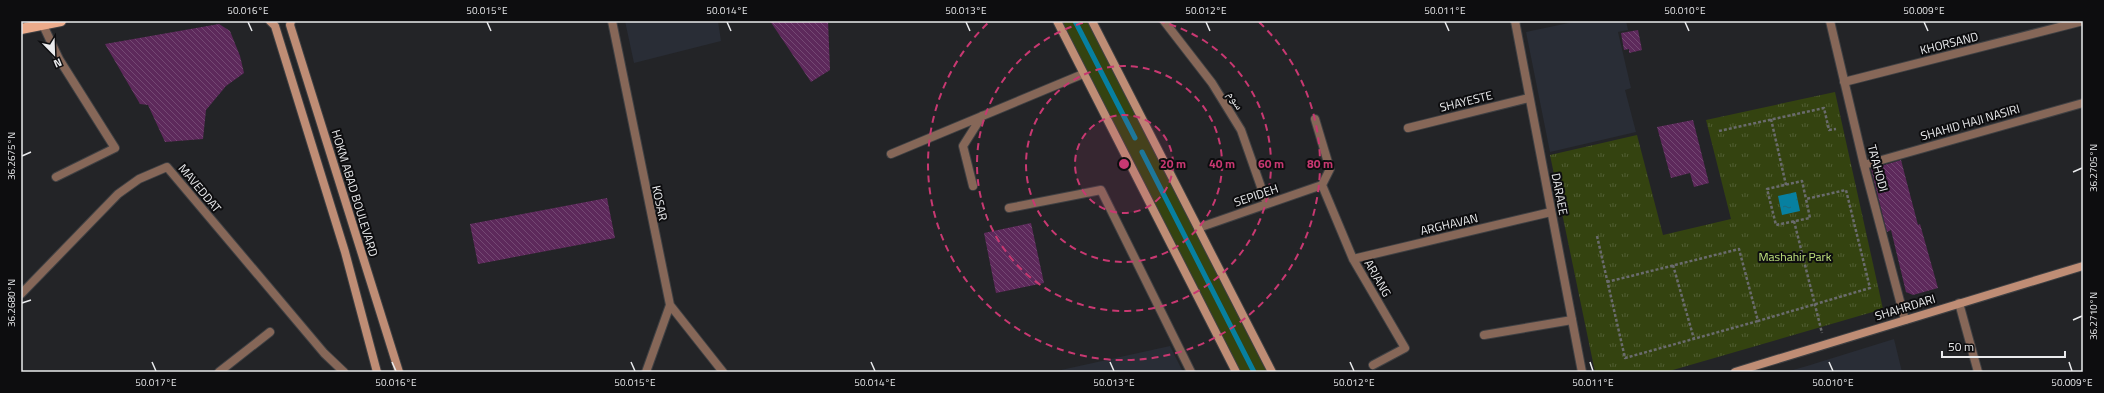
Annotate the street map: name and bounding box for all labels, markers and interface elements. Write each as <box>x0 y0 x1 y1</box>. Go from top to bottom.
text: 50.016°E <box>227 3 269 18</box>
text: 50.015°E <box>466 3 508 18</box>
text: 50.014°E <box>706 3 748 18</box>
text: 50.013°E <box>945 3 987 18</box>
text: 50.012°E <box>1185 3 1227 18</box>
text: 50.011°E <box>1424 3 1466 18</box>
text: 50.010°E <box>1664 3 1706 18</box>
text: 50.009°E <box>1903 3 1945 18</box>
street label: KHORSAND <box>1918 27 1980 59</box>
north arrow <box>34 34 74 74</box>
text: N <box>51 54 65 72</box>
street label: SHAYESTE <box>1438 85 1495 117</box>
street label: سوم <box>1223 87 1249 113</box>
street label: SHAHID HAJI NASIRI <box>1918 99 2022 145</box>
street label: HOKM ABAD BOULEVARD <box>327 127 383 259</box>
text: 36.2675°N <box>4 132 19 180</box>
street label: TA'AHODI <box>1863 142 1893 194</box>
text: 36.2705°N <box>2086 144 2101 192</box>
text: 20 m <box>1160 154 1186 173</box>
text: 40 m <box>1209 154 1235 173</box>
text: 60 m <box>1258 154 1284 173</box>
text: 80 m <box>1307 154 1333 173</box>
centre of rings <box>1117 157 1131 171</box>
street label: MAVEDDAT <box>174 159 227 217</box>
street label: DARAEE <box>1547 171 1573 217</box>
street label: SEPIDEH <box>1231 179 1281 211</box>
street label: KOSAR <box>647 184 673 222</box>
street label: ARGHAVAN <box>1418 208 1480 240</box>
park label: Mashahir Park <box>1759 247 1832 266</box>
street label: ARJANG <box>1360 256 1396 300</box>
text: 36.2680°N <box>4 279 19 327</box>
street label: SHAHRDARI <box>1872 289 1938 325</box>
text: 36.2710°N <box>2086 292 2101 340</box>
scale bar <box>1942 333 2065 359</box>
text: 50 m <box>1948 337 1974 356</box>
text: 50.017°E <box>135 375 177 390</box>
text: 50.016°E <box>375 375 417 390</box>
text: 50.015°E <box>614 375 656 390</box>
text: 50.014°E <box>854 375 896 390</box>
text: 50.013°E <box>1093 375 1135 390</box>
text: 50.012°E <box>1333 375 1375 390</box>
text: 50.011°E <box>1572 375 1614 390</box>
text: 50.010°E <box>1812 375 1854 390</box>
text: 50.009°E <box>2051 375 2093 390</box>

